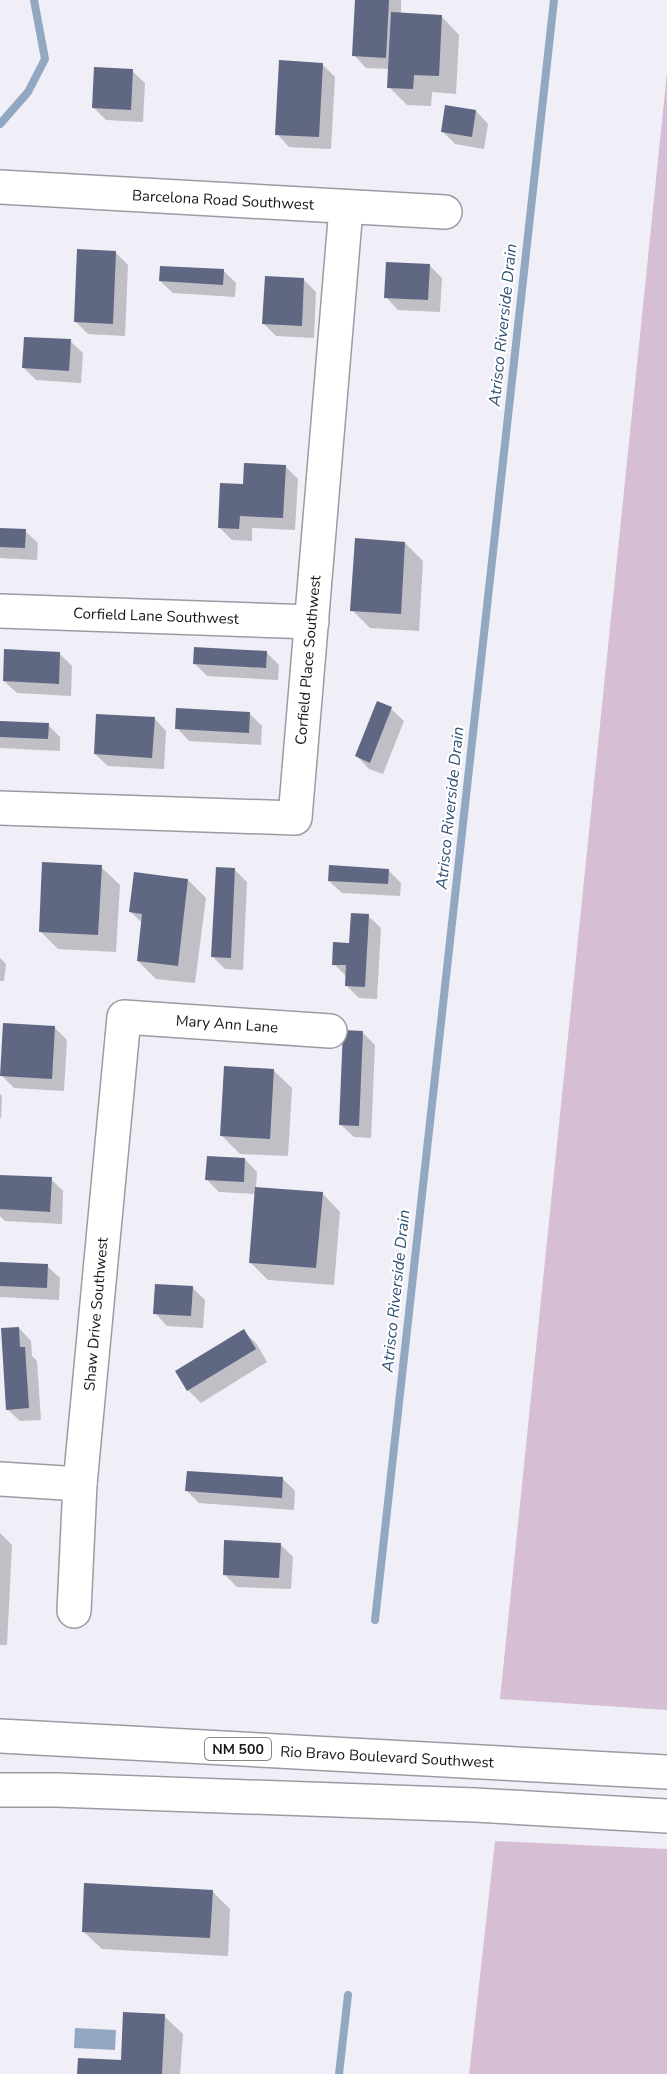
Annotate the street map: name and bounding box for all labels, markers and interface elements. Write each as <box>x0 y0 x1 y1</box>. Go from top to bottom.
street label: Barcelona Road Southwest <box>131 185 315 215</box>
water label: Atrisco Riverside Drain <box>483 243 522 408</box>
street label: Corfield Place Southwest <box>291 574 325 746</box>
street label: Corfield Lane Southwest <box>73 603 240 629</box>
water label: Atrisco Riverside Drain <box>430 726 469 891</box>
street label: Mary Ann Lane <box>175 1010 279 1038</box>
water label: Atrisco Riverside Drain <box>376 1209 415 1374</box>
street label: Shaw Drive Southwest <box>79 1236 113 1392</box>
road number: NM 500 <box>205 1738 271 1760</box>
street label: Rio Bravo Boulevard Southwest <box>280 1741 495 1773</box>

